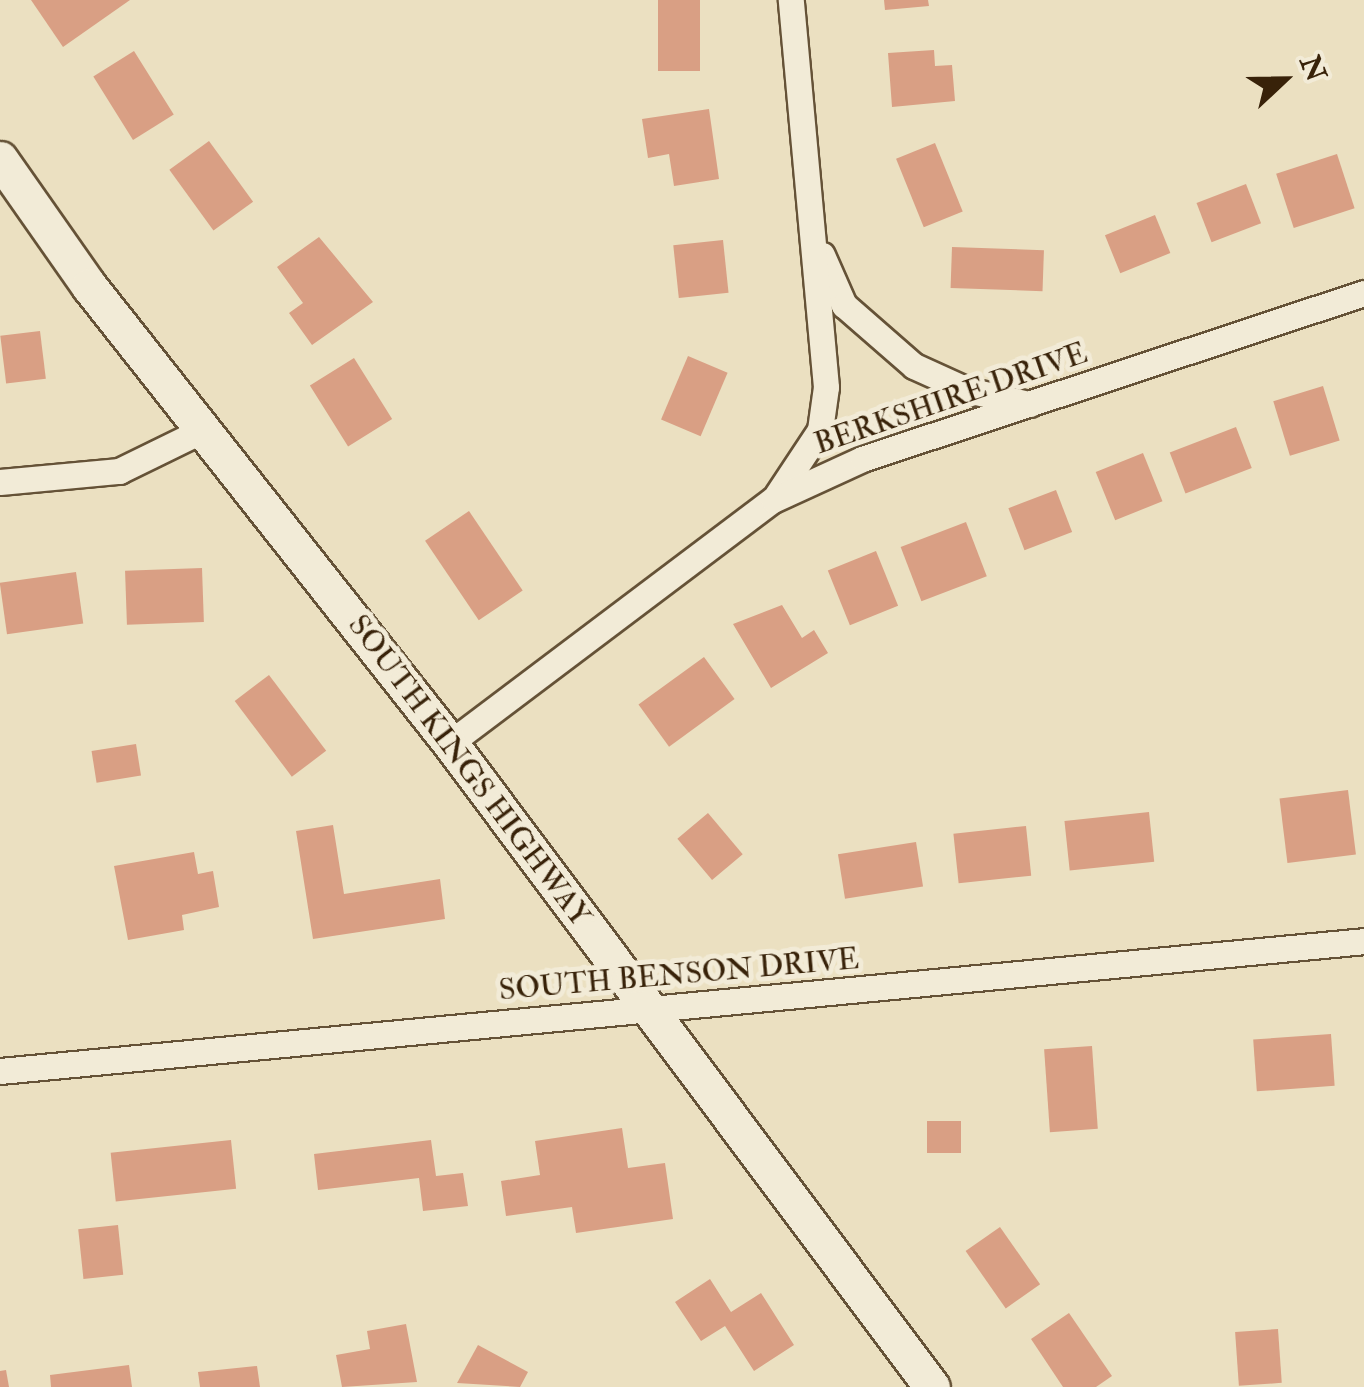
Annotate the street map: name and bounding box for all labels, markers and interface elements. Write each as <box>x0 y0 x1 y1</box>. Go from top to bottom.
north arrow <box>1234 30 1334 130</box>
text: N <box>1291 50 1333 87</box>
street label: BERKSHIRE DRIVE <box>810 335 1092 463</box>
street label: SOUTH KINGS HIGHWAY <box>340 608 598 934</box>
street label: SOUTH BENSON DRIVE <box>497 941 861 1009</box>

